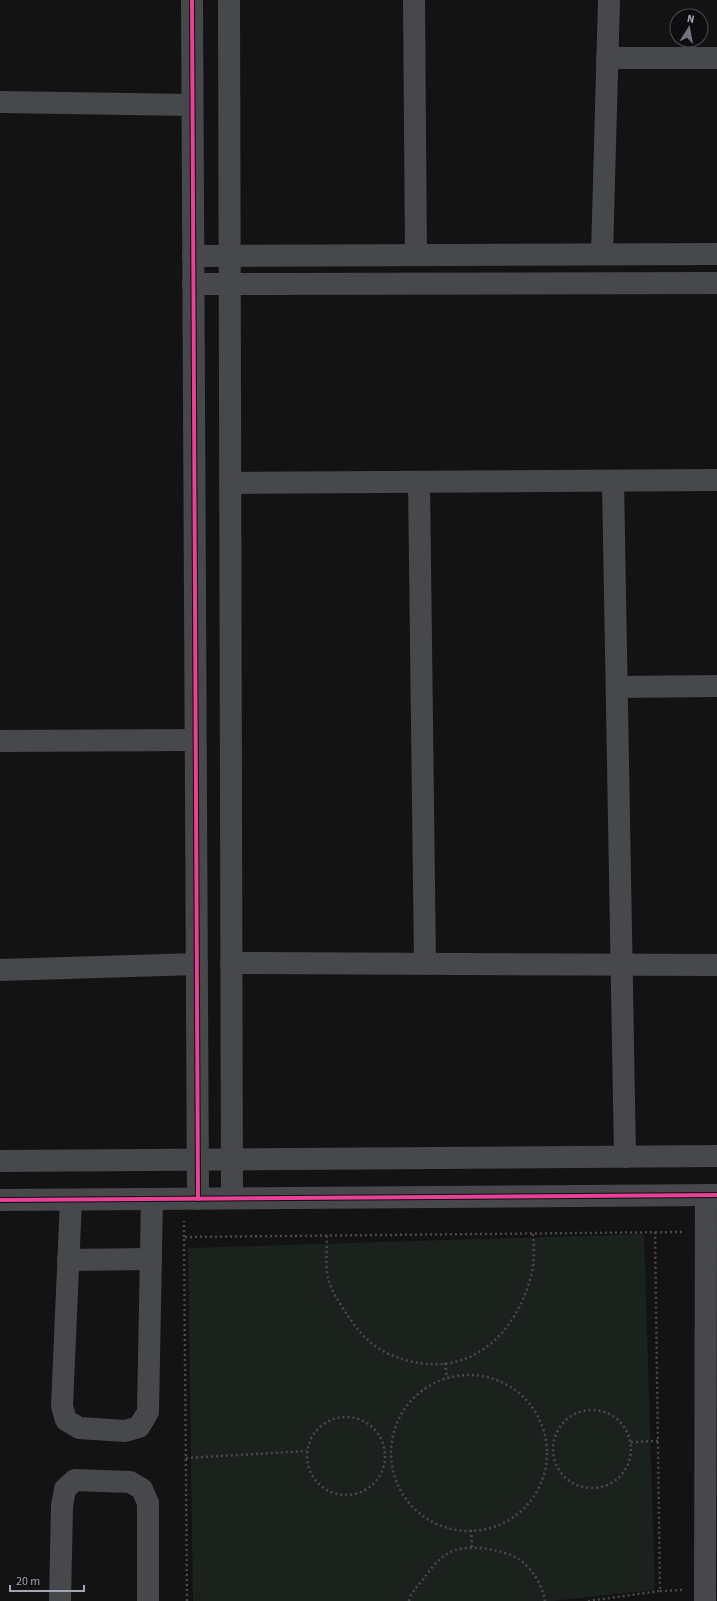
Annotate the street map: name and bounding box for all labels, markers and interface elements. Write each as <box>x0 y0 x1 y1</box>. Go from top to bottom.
north arrow <box>669 8 709 48</box>
text: N <box>686 11 696 27</box>
scale bar <box>10 1567 84 1593</box>
text: 20 m <box>16 1573 40 1590</box>

